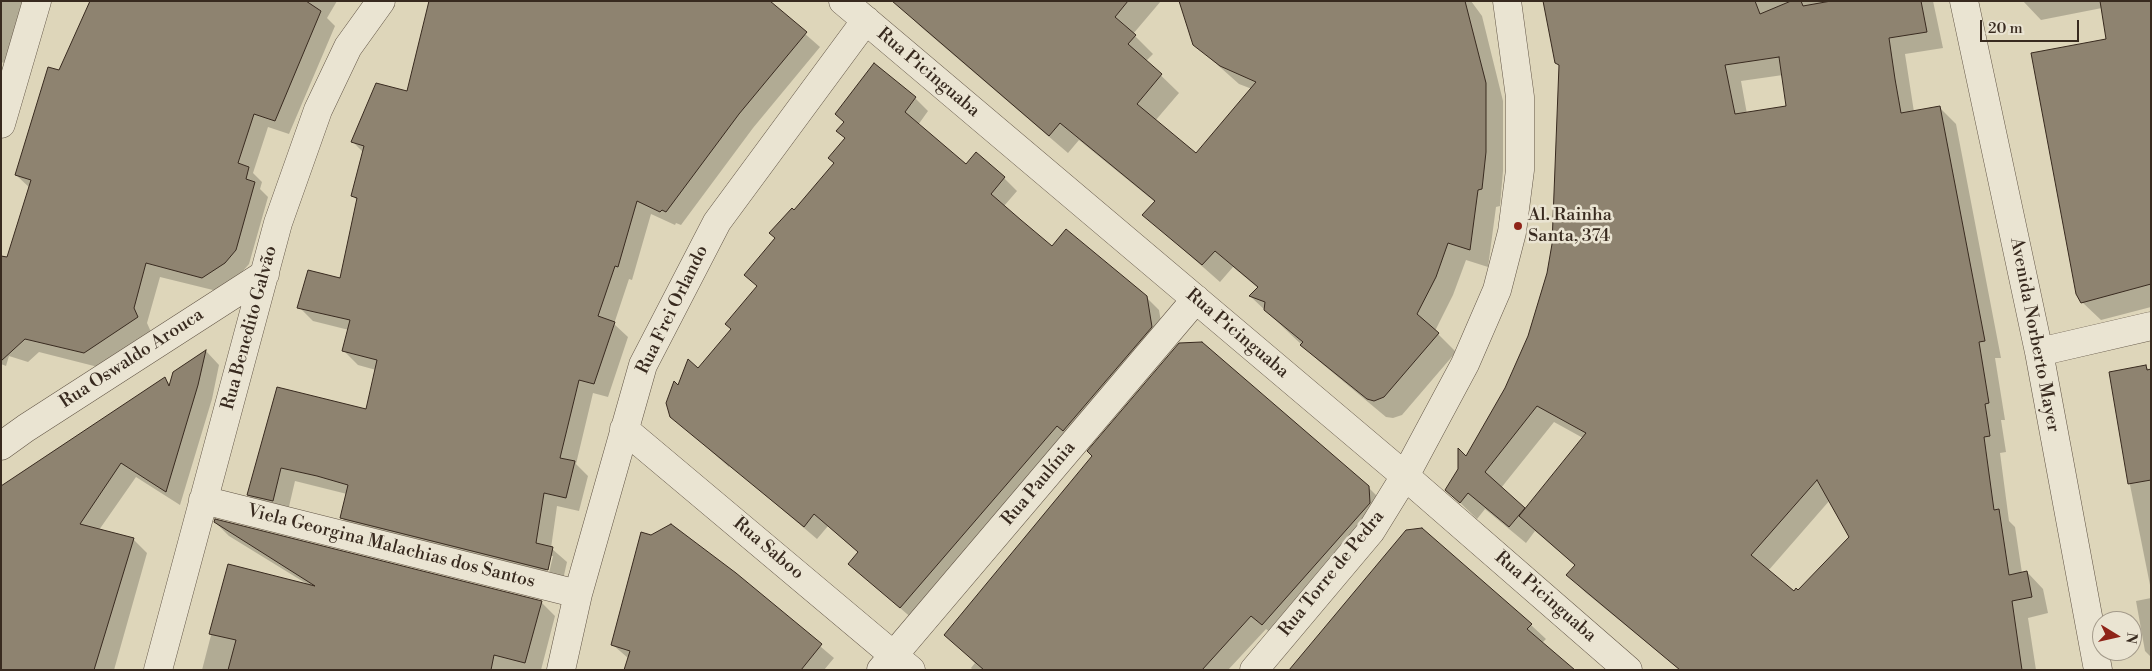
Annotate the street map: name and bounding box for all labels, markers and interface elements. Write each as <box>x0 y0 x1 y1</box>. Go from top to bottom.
scale bar <box>1982 10 2081 42</box>
text: 20 m <box>1988 19 2023 38</box>
street label: Rua Picinguaba <box>872 24 984 122</box>
place label: Al. Rainha Santa, 374 <box>1528 205 1612 248</box>
marker: Al. Rainha Santa, 374 <box>1512 220 1524 232</box>
street label: Avenida Norberto Mayer <box>2005 236 2063 434</box>
street label: Rua Frei Orlando <box>632 242 714 378</box>
street label: Rua Benedito Galvão <box>218 244 282 412</box>
street label: Rua Picinguaba <box>1181 285 1293 383</box>
street label: Rua Oswaldo Arouca <box>56 304 208 414</box>
street label: Rua Paulínia <box>998 437 1080 531</box>
street label: Viela Georgina Malachias dos Santos <box>245 501 537 593</box>
street label: Rua Torre de Pedra <box>1275 507 1389 641</box>
street label: Rua Saboo <box>728 513 808 585</box>
street label: Rua Picinguaba <box>1490 547 1600 647</box>
north arrow <box>2092 611 2142 661</box>
text: N <box>2121 631 2141 645</box>

